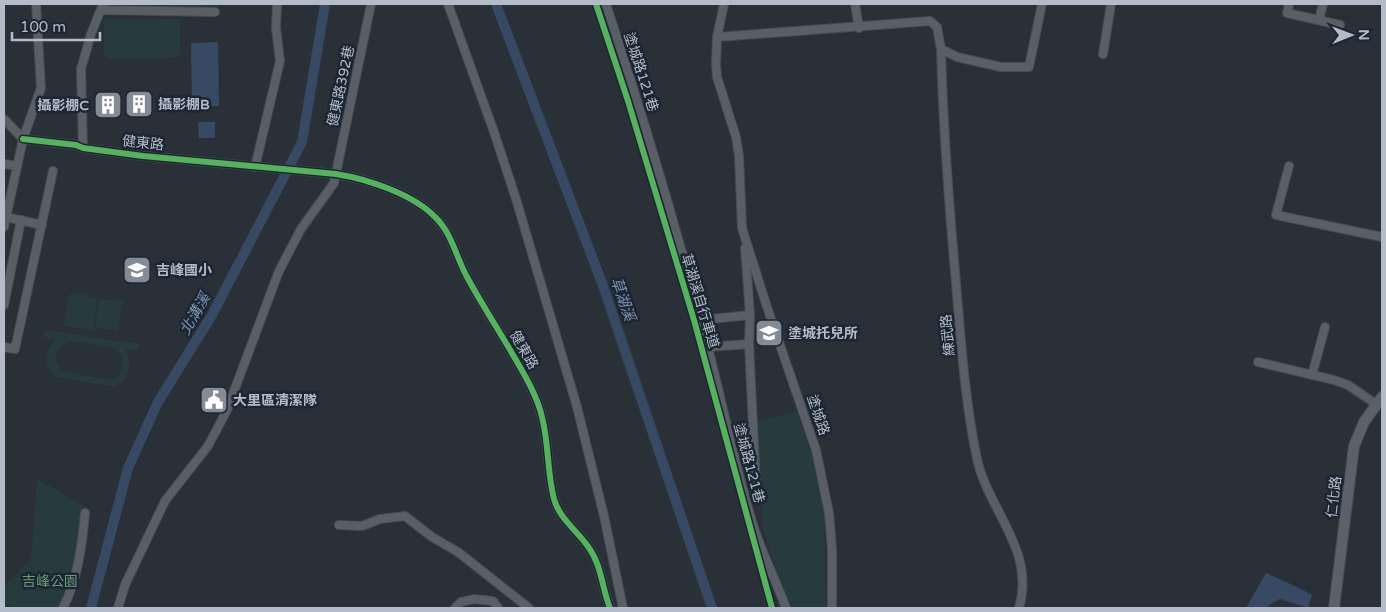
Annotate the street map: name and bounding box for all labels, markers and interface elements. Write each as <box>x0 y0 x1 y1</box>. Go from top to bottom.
scale bar <box>12 10 100 42</box>
north arrow <box>1326 10 1376 60</box>
text: 100 m <box>20 18 66 36</box>
text: N <box>1355 29 1372 41</box>
street label: 塗城路121巷 <box>620 30 662 114</box>
street label: 健東路392巷 <box>324 44 358 128</box>
building icon: 攝影棚B <box>124 89 154 119</box>
building icon: 攝影棚C <box>93 90 123 120</box>
place label: 攝影棚B <box>158 96 210 113</box>
place label: 攝影棚C <box>37 97 89 114</box>
street label: 健東路 <box>121 132 165 154</box>
street label: 草湖溪自行車道 <box>678 252 722 350</box>
school or university icon: 吉峰國小 <box>122 255 152 285</box>
place label: 吉峰國小 <box>156 262 212 279</box>
water label: 草湖溪 <box>607 275 639 325</box>
water label: 北溝溪 <box>176 288 215 338</box>
street label: 練武路 <box>938 313 958 357</box>
school or university icon: 塗城托兒所 <box>754 318 784 348</box>
place label: 塗城托兒所 <box>788 325 858 342</box>
street label: 健東路 <box>506 328 542 372</box>
public building icon: 大里區清潔隊 <box>199 385 229 415</box>
place label: 大里區清潔隊 <box>233 392 317 409</box>
street label: 塗城路 <box>803 392 833 438</box>
street label: 塗城路121巷 <box>730 421 768 505</box>
street label: 仁化路 <box>1323 475 1345 519</box>
park label: 吉峰公園 <box>22 573 78 590</box>

